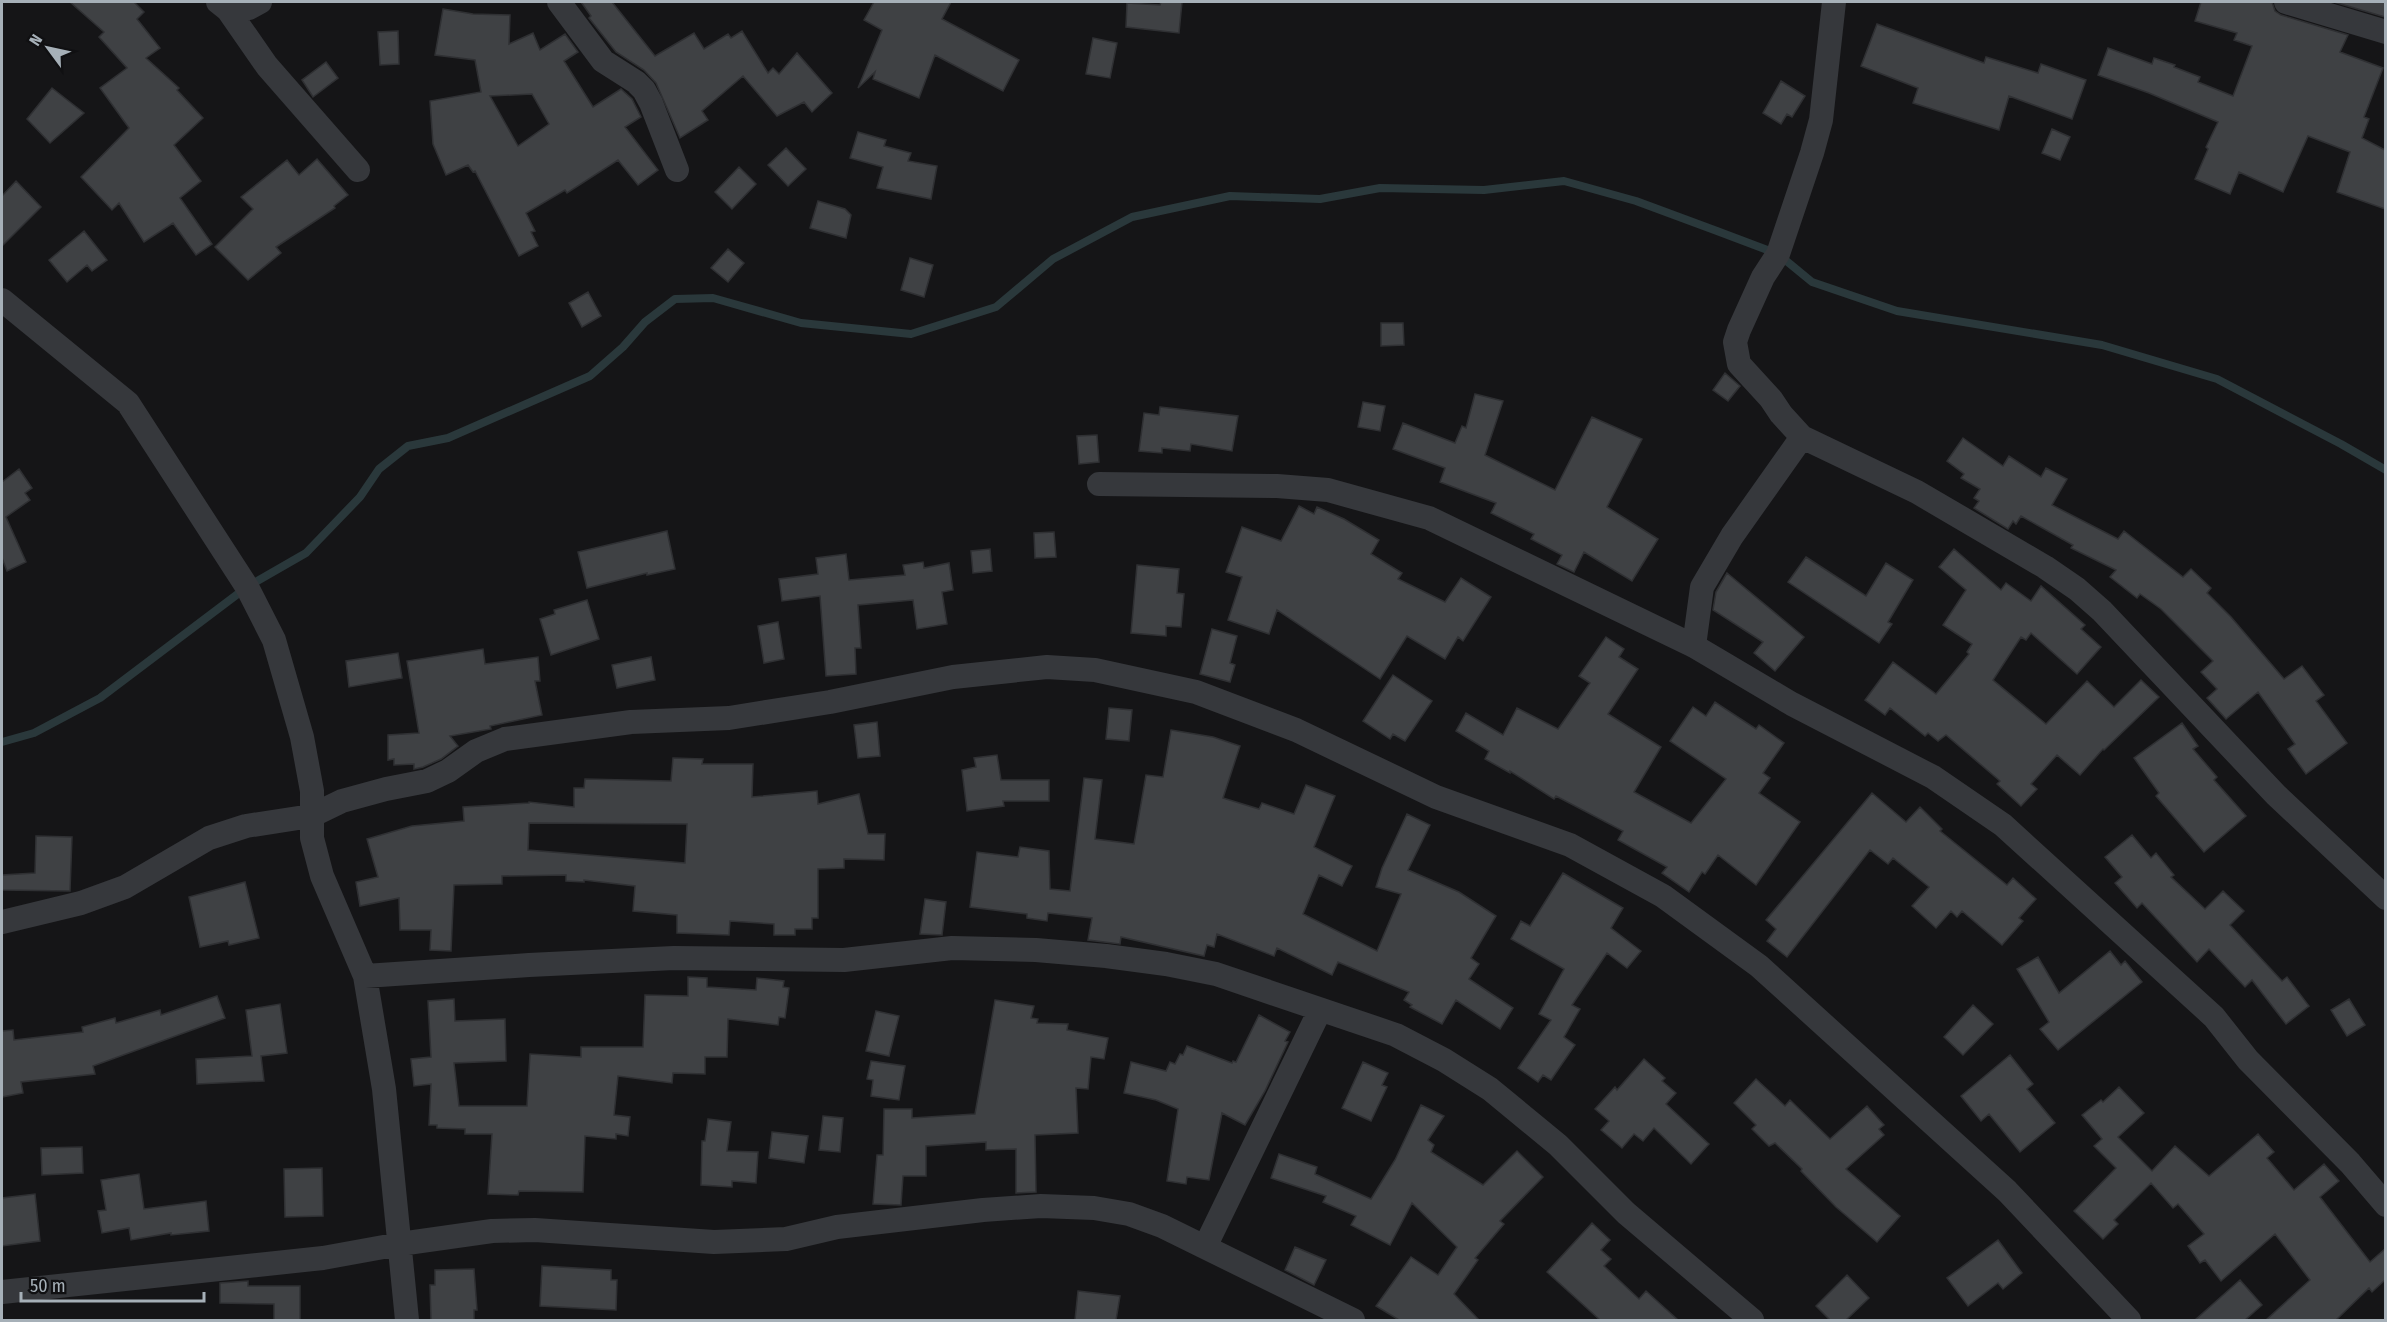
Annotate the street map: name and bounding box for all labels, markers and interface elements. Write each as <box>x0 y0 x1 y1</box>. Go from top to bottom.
north arrow <box>18 18 78 78</box>
text: N <box>25 31 46 49</box>
scale bar <box>21 1265 204 1303</box>
text: 50 m <box>30 1275 66 1297</box>

